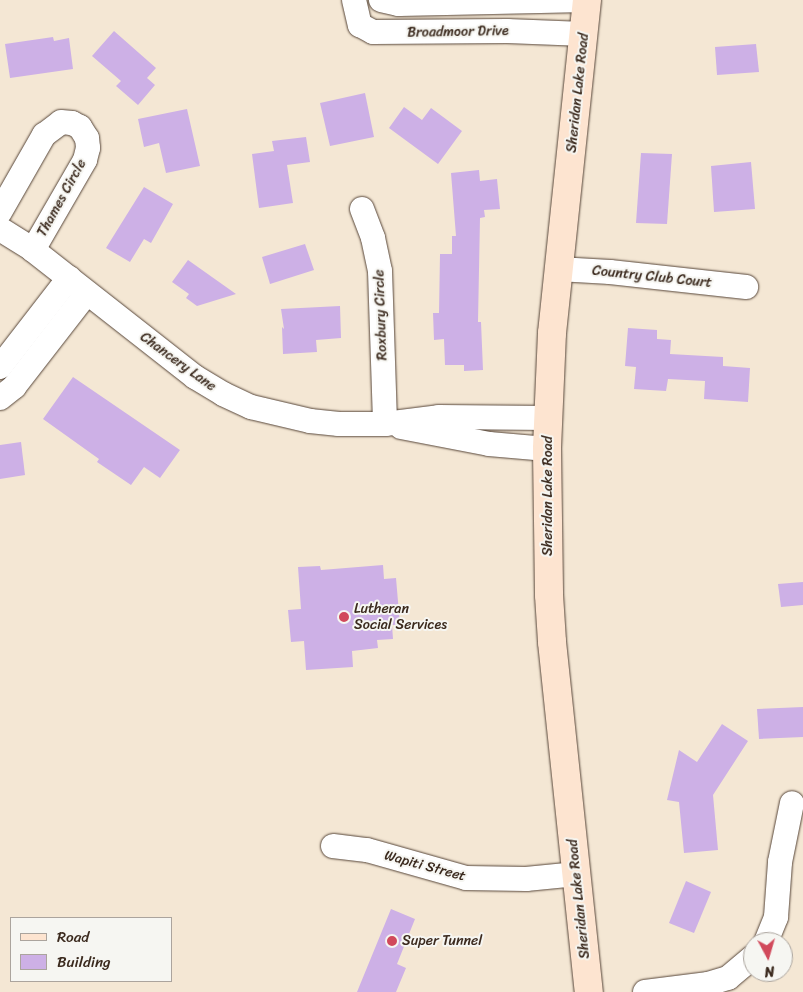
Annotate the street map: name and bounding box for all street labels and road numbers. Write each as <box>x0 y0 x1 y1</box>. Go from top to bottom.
street label: Broadmoor Drive <box>407 23 509 41</box>
street label: Sheridan Lake Road <box>563 32 593 154</box>
street label: Thames Circle <box>34 156 90 240</box>
street label: Country Club Court <box>591 262 713 292</box>
street label: Roxbury Circle <box>371 269 391 361</box>
street label: Chancery Lane <box>137 329 219 395</box>
street label: Sheridan Lake Road <box>540 436 556 556</box>
street label: Sheridan Lake Road <box>564 838 594 960</box>
street label: Wapiti Street <box>383 847 467 885</box>

